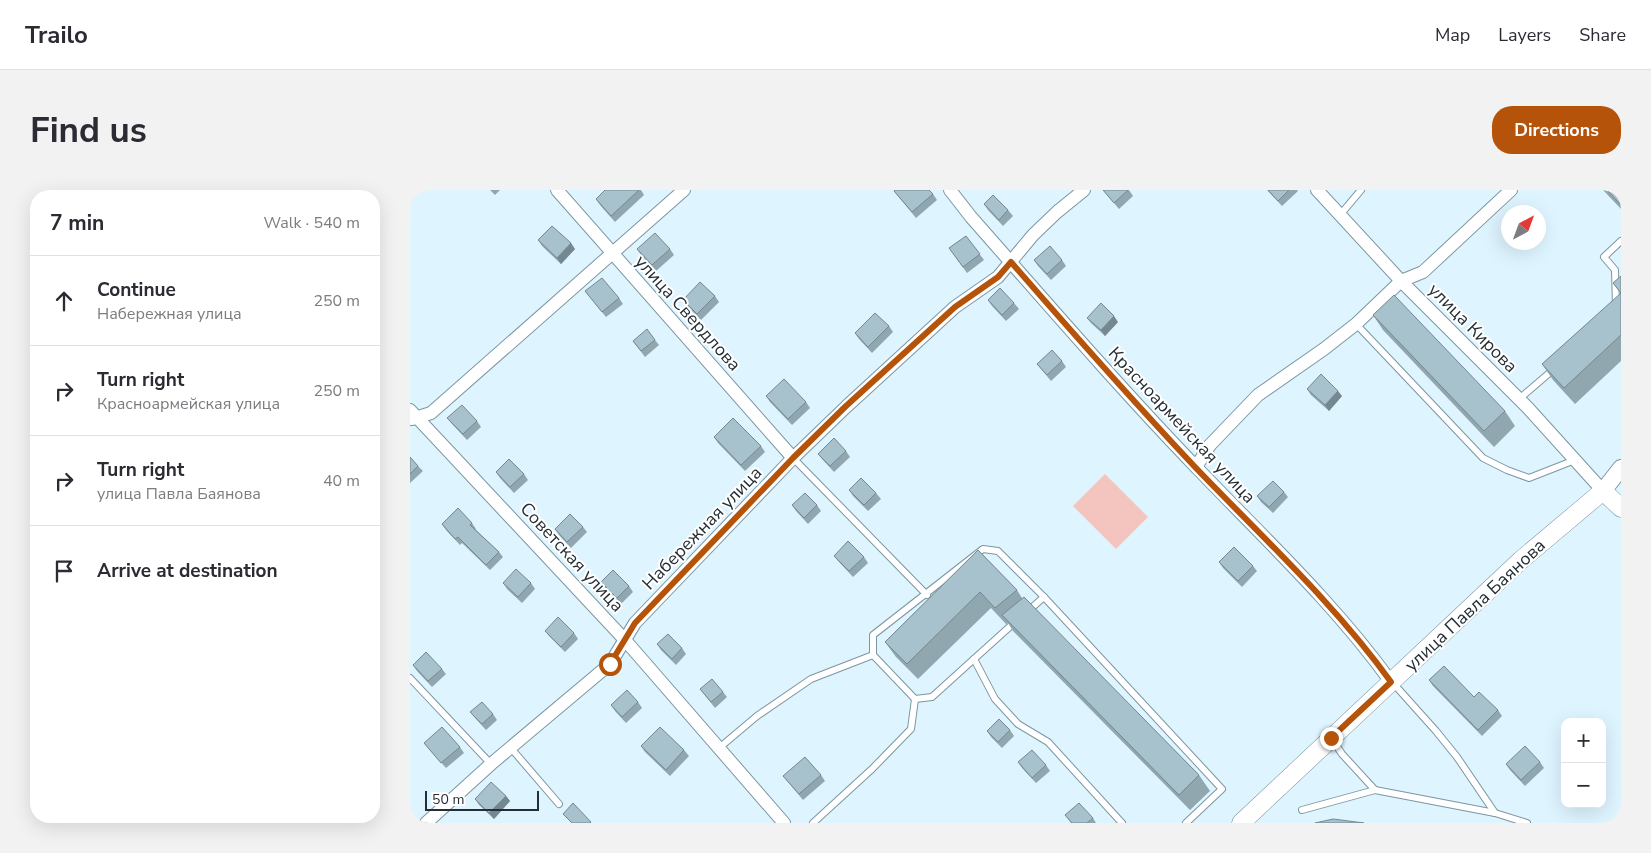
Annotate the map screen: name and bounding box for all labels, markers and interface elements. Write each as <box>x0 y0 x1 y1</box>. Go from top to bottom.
text: Trailo <box>25 19 88 51</box>
text: Map <box>1435 23 1470 47</box>
text: Layers <box>1498 23 1551 47</box>
text: Share <box>1579 23 1626 47</box>
button: Directions <box>1492 106 1621 154</box>
text: Find us <box>30 107 147 154</box>
north arrow <box>1501 205 1546 250</box>
text: 7 min <box>50 209 104 237</box>
text: Walk · 540 m <box>264 212 360 234</box>
street label: улица Свердлова <box>630 250 746 376</box>
text: Continue <box>97 277 176 303</box>
street label: улица Кирова <box>1423 278 1523 378</box>
icon: ahead <box>50 287 78 315</box>
text: 250 m <box>313 290 360 312</box>
text: Набережная улица <box>97 303 242 325</box>
street label: Красноармейская улица <box>1103 342 1261 508</box>
text: Turn right <box>97 367 184 393</box>
icon: right <box>50 377 78 405</box>
text: 250 m <box>313 380 360 402</box>
text: Красноармейская улица <box>97 393 280 415</box>
text: Turn right <box>97 457 184 483</box>
street label: Набережная улица <box>637 461 767 595</box>
icon: right <box>50 467 78 495</box>
text: 40 m <box>323 470 360 492</box>
text: улица Павла Баянова <box>97 483 261 505</box>
street label: Советская улица <box>515 497 629 617</box>
street label: улица Павла Баянова <box>1399 533 1551 677</box>
icon: arrive <box>50 557 78 585</box>
text: Arrive at destination <box>97 558 278 584</box>
route start <box>599 653 622 676</box>
map controls <box>1561 718 1606 808</box>
button: + <box>1561 718 1606 763</box>
route end <box>1320 727 1343 750</box>
button: − <box>1561 763 1606 808</box>
scale bar <box>425 788 539 811</box>
text: 50 m <box>432 790 464 809</box>

